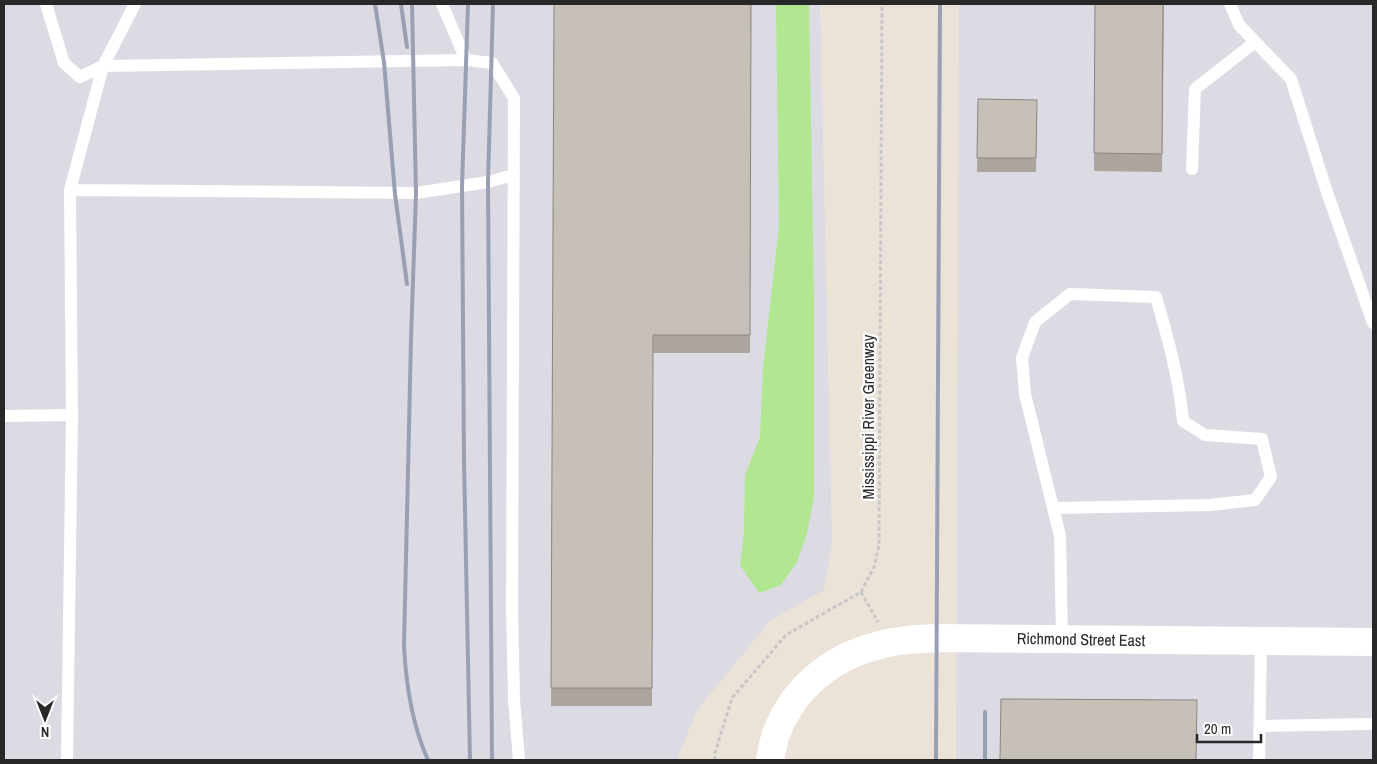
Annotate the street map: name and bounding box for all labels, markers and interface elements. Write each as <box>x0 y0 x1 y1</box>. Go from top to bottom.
street label: Mississippi River Greenway <box>857 334 879 499</box>
street label: Richmond Street East <box>1017 627 1146 651</box>
north arrow <box>20 694 70 744</box>
scale bar <box>1197 712 1261 744</box>
text: 20 m <box>1204 718 1231 739</box>
text: N <box>41 723 49 741</box>

